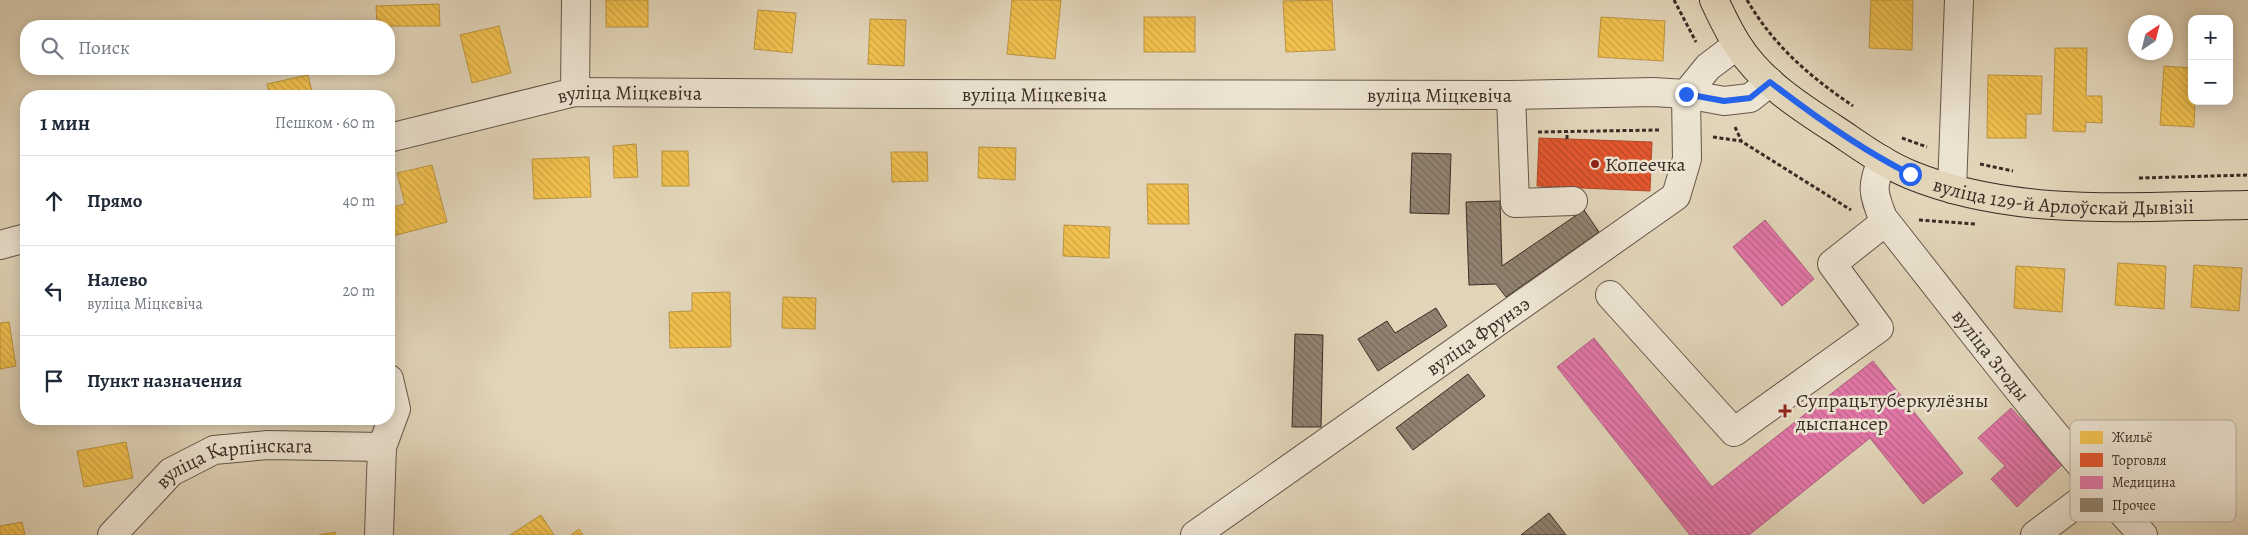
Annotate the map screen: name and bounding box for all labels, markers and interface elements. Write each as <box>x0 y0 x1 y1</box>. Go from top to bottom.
north arrow <box>2128 15 2173 60</box>
map controls <box>2188 15 2233 105</box>
button: + <box>2188 15 2233 60</box>
search box <box>20 20 395 75</box>
icon: search <box>38 34 66 62</box>
text: Поиск <box>78 35 130 61</box>
button: − <box>2188 60 2233 105</box>
street label: вуліца Міцкевіча <box>554 79 703 110</box>
street label: вуліца Міцкевіча <box>962 81 1108 108</box>
street label: вуліца Міцкевіча <box>1367 82 1513 109</box>
route end <box>1675 83 1698 106</box>
text: 1 мин <box>40 109 90 137</box>
text: Пешком · 60 m <box>275 112 375 134</box>
place label: Копеечка <box>1605 151 1686 178</box>
marker: Копеечка <box>1589 158 1601 170</box>
route start <box>1899 163 1922 186</box>
street label: вуліца 129-й Арлоўскай Дывізіі <box>1930 171 2194 221</box>
icon: ahead <box>40 187 68 215</box>
text: Прямо <box>87 188 142 214</box>
text: 40 m <box>343 190 375 212</box>
text: Налево <box>87 267 147 293</box>
icon: left <box>40 277 68 305</box>
text: 20 m <box>342 280 375 302</box>
street label: вуліца Фрунзэ <box>1421 290 1535 382</box>
text: вуліца Міцкевіча <box>87 293 203 315</box>
street label: вуліца Згоды <box>1946 304 2036 407</box>
icon: arrive <box>40 367 68 395</box>
text: Пункт назначения <box>87 368 242 394</box>
place label: Супрацьтуберкулёзны дыспансер <box>1795 387 1988 437</box>
marker: Супрацьтуберкулёзны дыспансер <box>1778 404 1792 418</box>
legend <box>2070 420 2236 522</box>
text: Жильё <box>2112 428 2152 447</box>
street label: вуліца Карпінскага <box>149 432 314 495</box>
text: Торговля <box>2112 451 2167 470</box>
text: Медицина <box>2112 473 2176 492</box>
text: Прочее <box>2112 496 2156 515</box>

